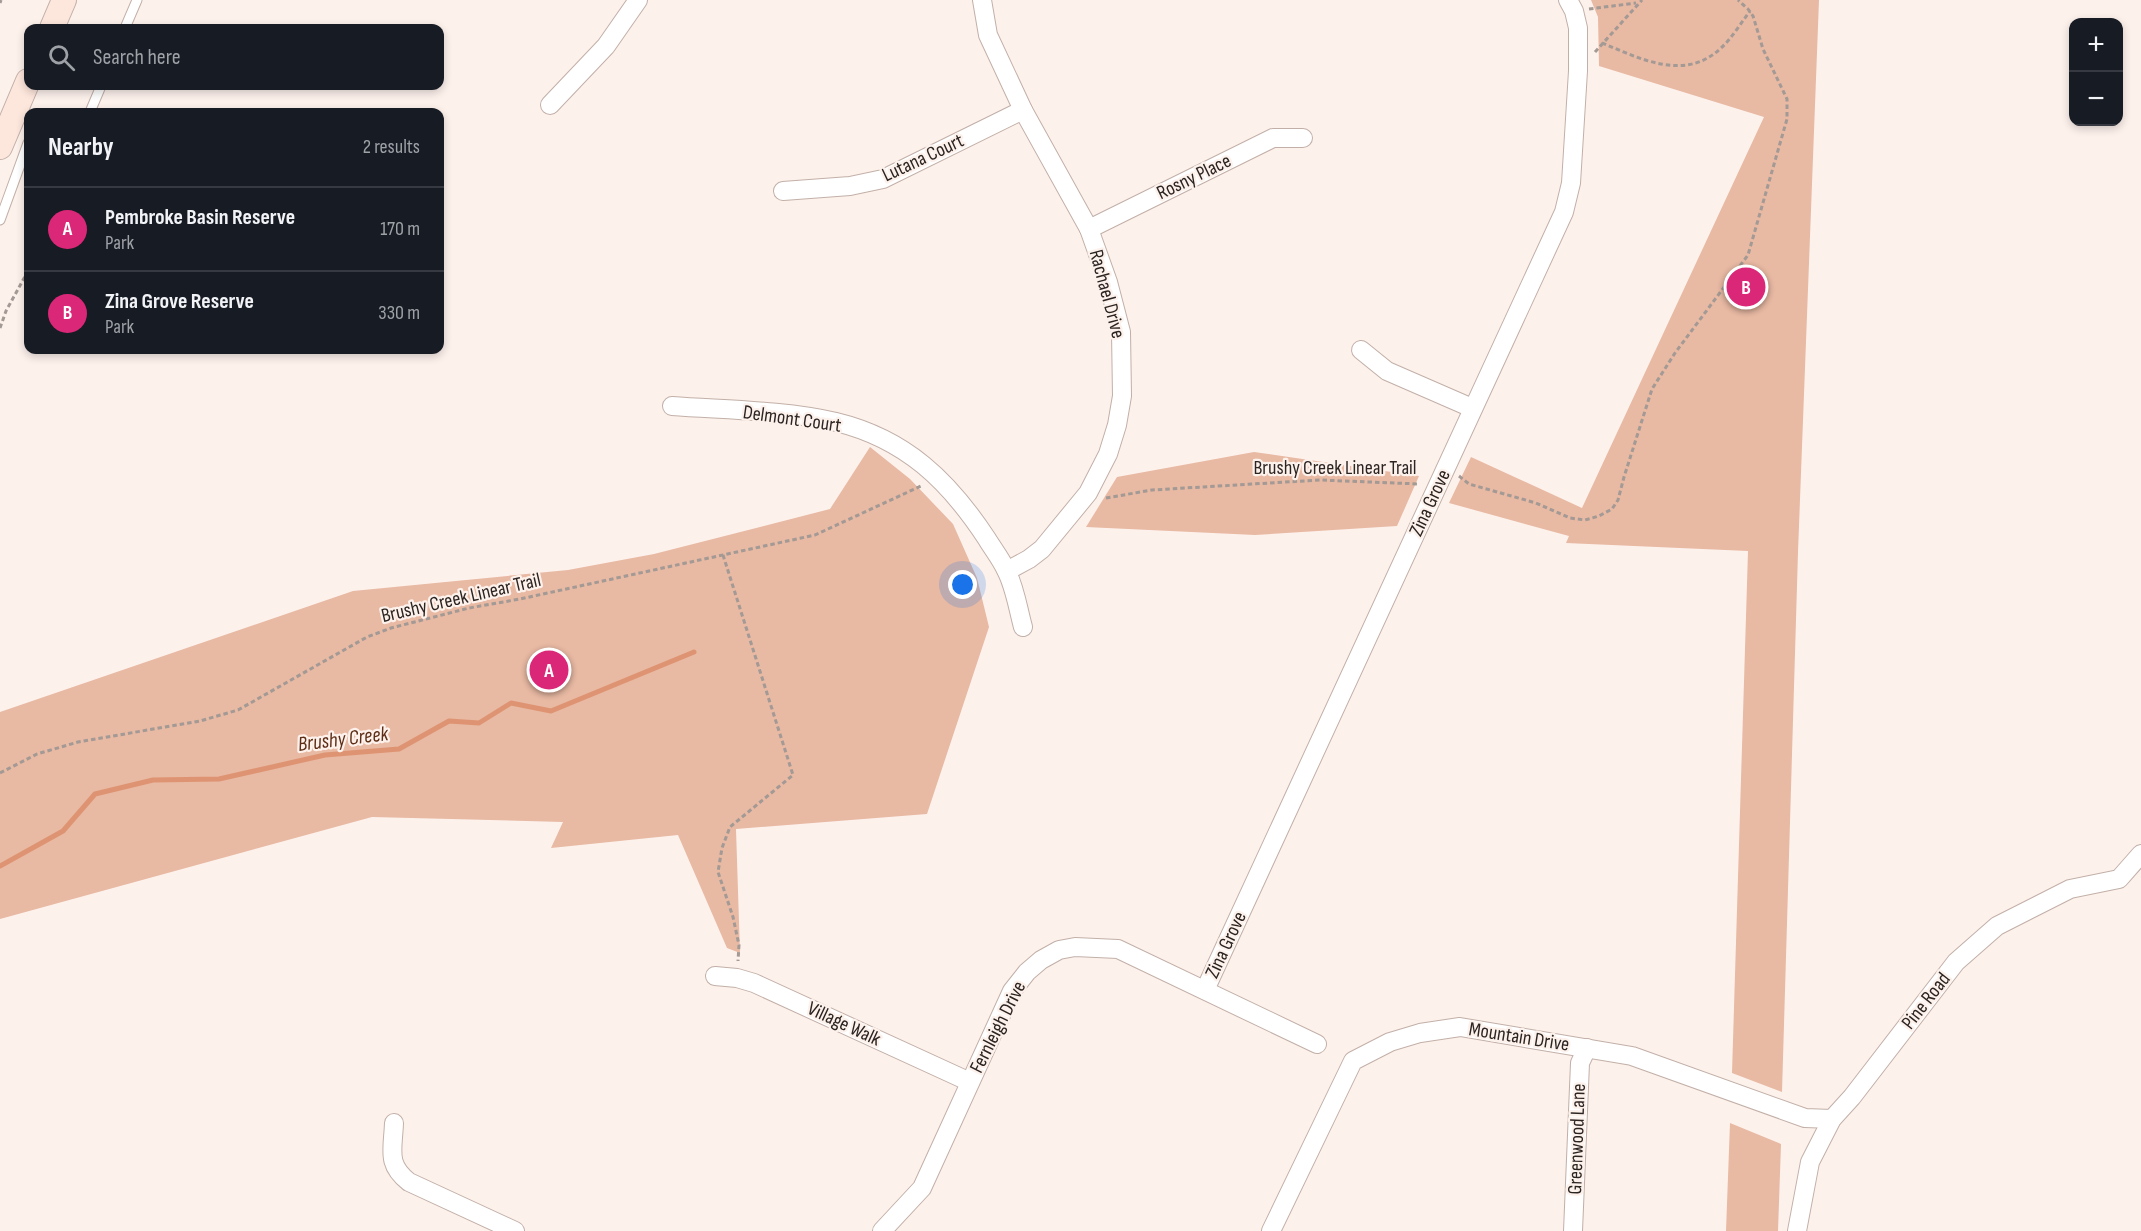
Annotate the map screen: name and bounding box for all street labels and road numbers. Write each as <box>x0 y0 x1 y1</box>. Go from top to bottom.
street label: Lutana Court <box>878 129 968 187</box>
street label: Rosny Place <box>1153 149 1235 205</box>
street label: Rachael Drive <box>1084 247 1130 341</box>
street label: Delmont Court <box>741 400 843 438</box>
street label: Brushy Creek Linear Trail <box>1253 456 1417 480</box>
street label: Zina Grove <box>1404 466 1456 540</box>
street label: Brushy Creek Linear Trail <box>379 568 543 628</box>
street label: Zina Grove <box>1200 908 1252 982</box>
street label: Pine Road <box>1896 968 1956 1034</box>
street label: Fernleigh Drive <box>965 977 1031 1077</box>
street label: Village Walk <box>803 997 885 1052</box>
street label: Mountain Drive <box>1467 1017 1571 1057</box>
street label: Greenwood Lane <box>1563 1083 1591 1195</box>

